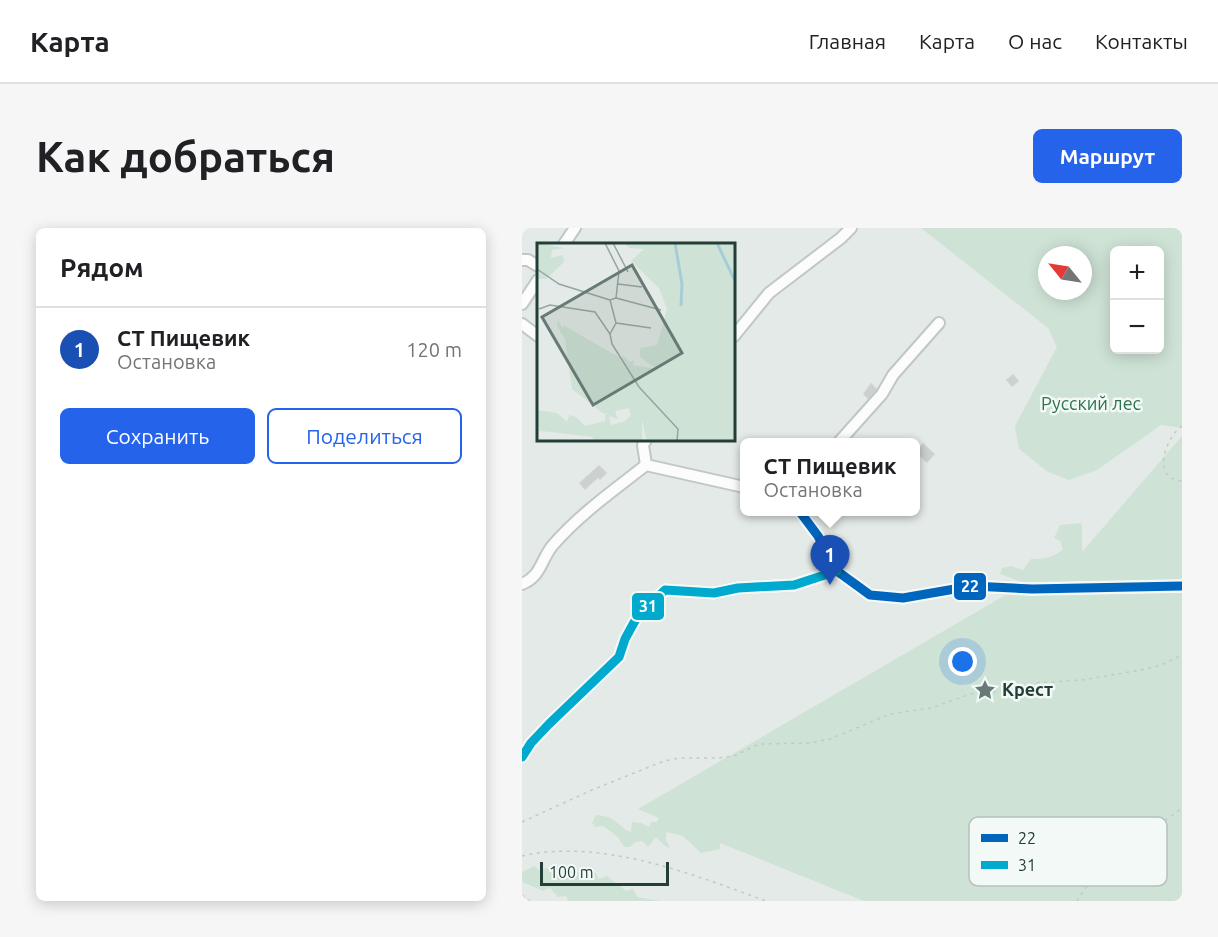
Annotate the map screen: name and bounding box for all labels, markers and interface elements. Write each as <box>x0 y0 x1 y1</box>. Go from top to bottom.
text: Карта <box>30 26 110 57</box>
text: Главная <box>809 29 886 53</box>
text: Карта <box>919 29 975 53</box>
text: О нас <box>1008 29 1062 53</box>
text: Контакты <box>1095 29 1188 53</box>
button: Маршрут <box>1033 129 1182 183</box>
text: Как добраться <box>36 133 335 180</box>
inset map <box>537 243 735 441</box>
north arrow <box>1038 246 1092 300</box>
map controls <box>1110 246 1164 354</box>
button: + <box>1110 246 1164 300</box>
text: Рядом <box>60 253 144 282</box>
button: − <box>1110 300 1164 354</box>
text: СТ Пищевик <box>117 325 250 350</box>
text: 1 <box>74 338 85 361</box>
text: 120 m <box>406 338 462 361</box>
text: Остановка <box>117 350 216 373</box>
park label: Русский лес <box>1041 393 1141 413</box>
button: Сохранить <box>60 408 255 464</box>
button: Поделиться <box>267 408 462 464</box>
popup <box>740 438 920 516</box>
text: СТ Пищевик <box>763 453 897 478</box>
text: Остановка <box>763 478 863 501</box>
pin: 1 <box>810 536 850 585</box>
line badge: 22 <box>953 572 987 601</box>
text: 22 <box>961 577 979 595</box>
line badge: 31 <box>631 592 665 621</box>
text: 31 <box>639 597 657 615</box>
your location <box>948 647 977 676</box>
place icon: Крест <box>973 678 997 702</box>
place label: Крест <box>1002 679 1053 699</box>
legend <box>969 817 1167 886</box>
text: 22 <box>1018 829 1036 847</box>
text: 31 <box>1018 856 1036 874</box>
scale bar <box>540 859 669 886</box>
text: 100 m <box>549 863 594 881</box>

